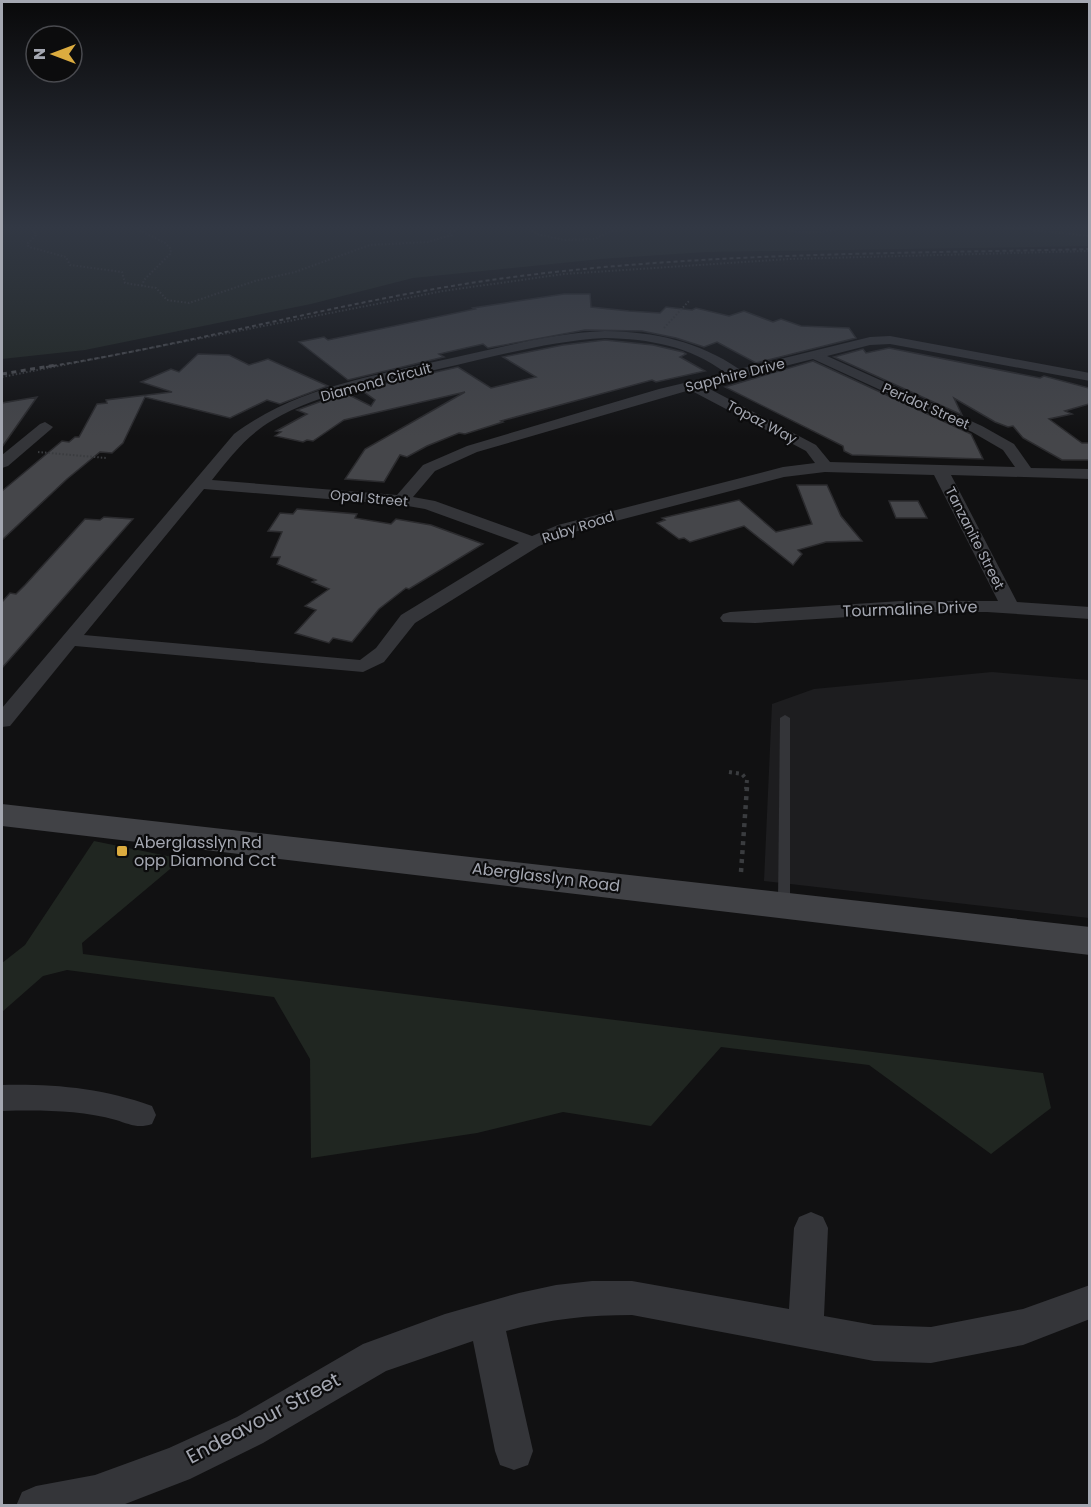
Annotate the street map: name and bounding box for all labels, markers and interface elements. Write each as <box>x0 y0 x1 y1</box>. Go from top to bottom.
north arrow <box>24 24 84 84</box>
text: N <box>28 48 51 60</box>
street label: Sapphire Drive <box>683 353 787 397</box>
street label: Diamond Circuit <box>318 358 434 406</box>
street label: Peridot Street <box>879 378 973 434</box>
street label: Topaz Way <box>723 395 801 449</box>
street label: Tanzanite Street <box>940 483 1010 593</box>
street label: Opal Street <box>329 485 409 511</box>
street label: Ruby Road <box>539 506 617 548</box>
street label: Tourmaline Drive <box>842 595 978 623</box>
place label: Aberglasslyn Rd opp Diamond Cct <box>134 831 276 872</box>
marker: Aberglasslyn Rd opp Diamond Cct <box>115 844 129 858</box>
street label: Aberglasslyn Road <box>471 857 621 897</box>
street label: Endeavour Street <box>181 1366 345 1470</box>

